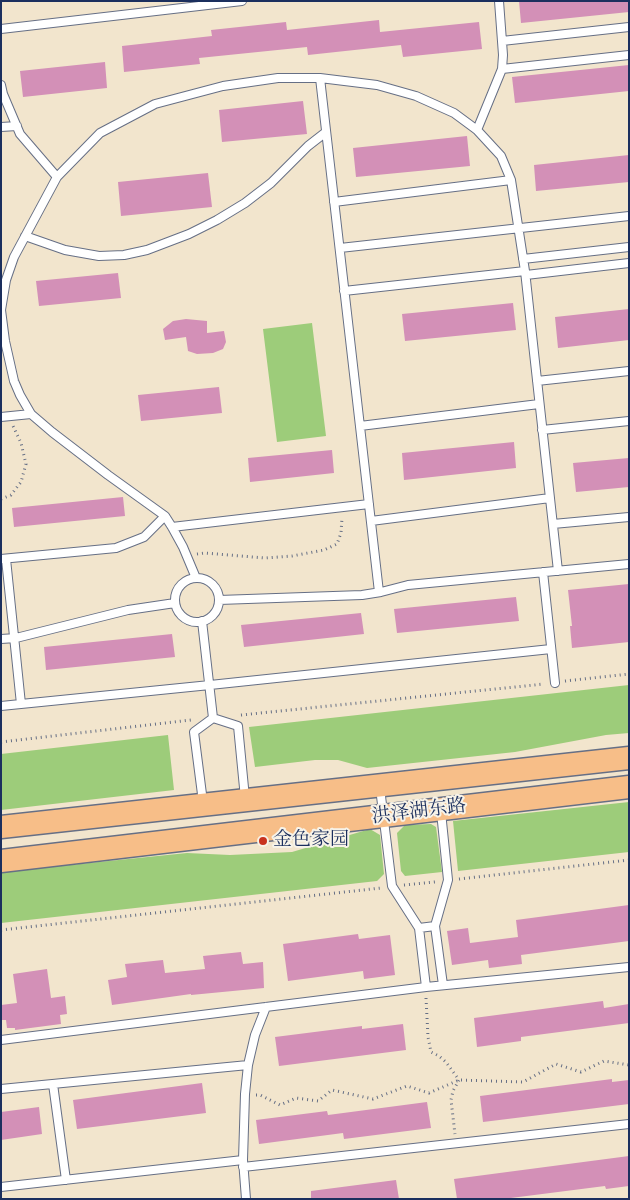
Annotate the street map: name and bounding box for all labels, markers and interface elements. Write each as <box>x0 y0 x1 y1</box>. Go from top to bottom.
street label: 洪泽湖东路 <box>370 795 468 829</box>
place label: 金色家园 <box>273 830 349 852</box>
marker: 金色家园 <box>257 835 269 847</box>

